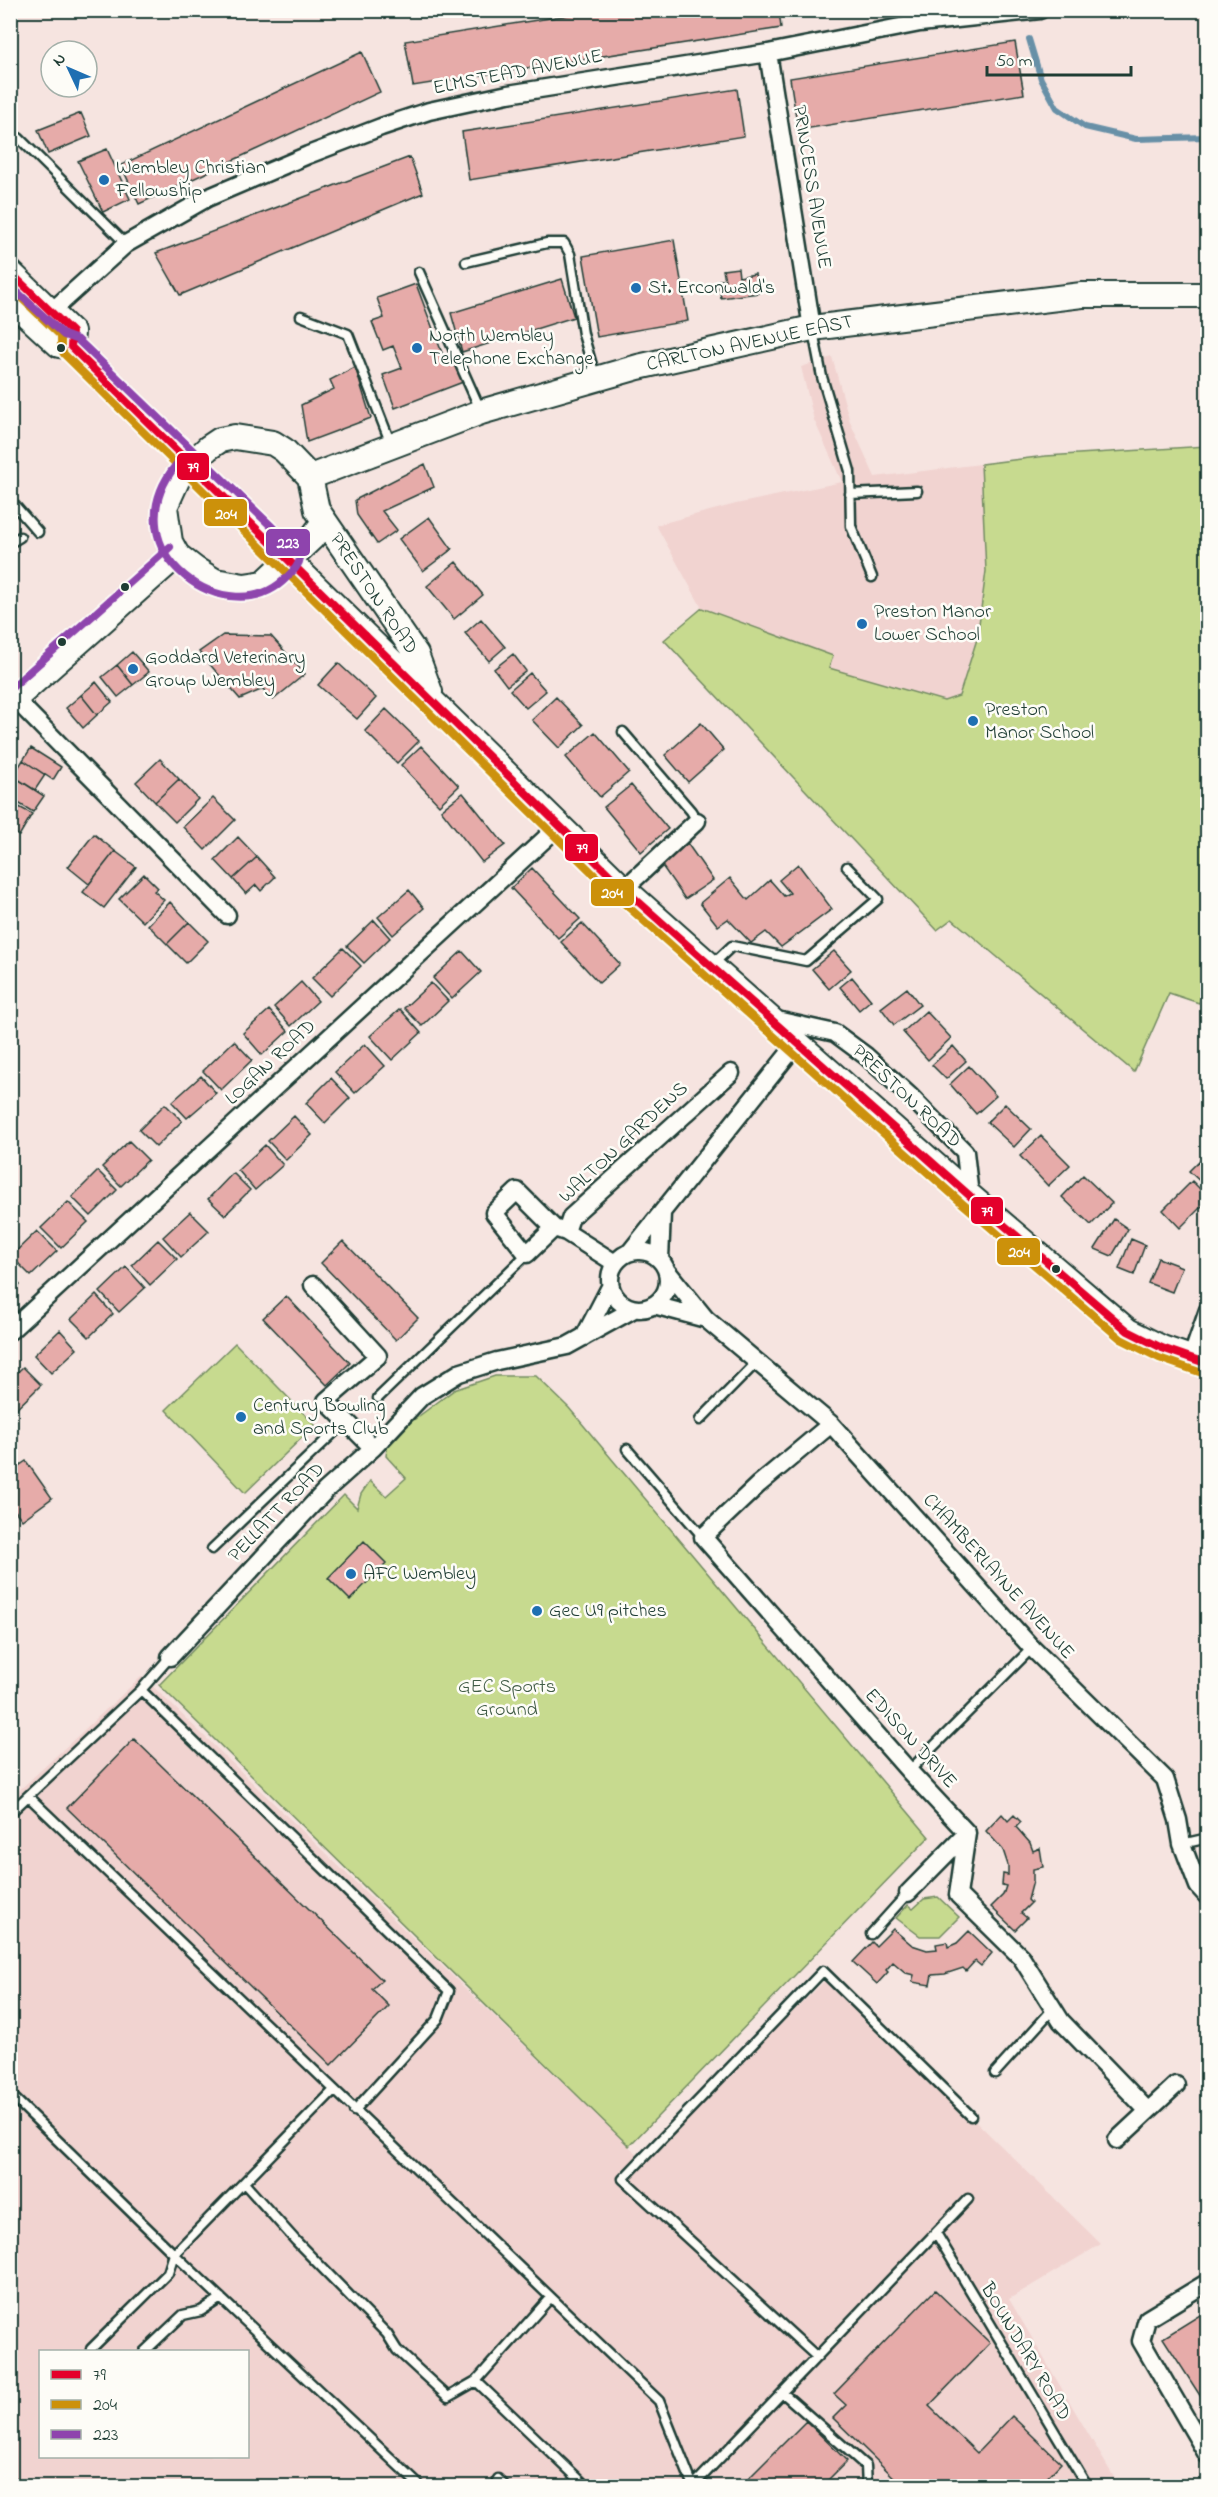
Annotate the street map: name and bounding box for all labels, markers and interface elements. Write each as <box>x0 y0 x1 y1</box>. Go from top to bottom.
north arrow <box>39 39 99 99</box>
scale bar <box>987 39 1131 77</box>
street label: ELMSTEAD AVENUE <box>431 42 605 104</box>
text: N <box>47 48 72 72</box>
text: 50 m <box>996 49 1033 75</box>
street label: PRINCESS AVENUE <box>784 103 838 271</box>
place label: Wembley Christian Fellowship <box>115 154 266 206</box>
marker: Wembley Christian Fellowship <box>97 173 111 187</box>
place label: St. Erconwald's <box>648 274 775 303</box>
marker: St. Erconwald's <box>629 281 643 295</box>
street label: CARLTON AVENUE EAST <box>644 308 856 380</box>
place label: North Wembley Telephone Exchange <box>429 322 593 375</box>
marker: North Wembley Telephone Exchange <box>410 341 424 355</box>
unlabelled marker <box>55 342 67 354</box>
line badge: 79 <box>176 452 210 481</box>
text: 79 <box>187 456 199 480</box>
line badge: 204 <box>203 498 248 527</box>
text: 204 <box>214 503 237 527</box>
street label: PRESTON ROAD <box>322 527 424 661</box>
line badge: 223 <box>265 528 311 557</box>
text: 223 <box>276 532 300 556</box>
unlabelled marker <box>119 581 131 593</box>
place label: Preston Manor Lower School <box>874 598 992 650</box>
marker: Preston Manor Lower School <box>855 617 869 631</box>
unlabelled marker <box>56 636 68 648</box>
place label: Goddard Veterinary Group Wembley <box>145 644 305 696</box>
marker: Goddard Veterinary Group Wembley <box>126 662 140 676</box>
place label: Preston Manor School <box>985 696 1094 748</box>
marker: Preston Manor School <box>966 714 980 728</box>
line badge: 79 <box>564 833 599 862</box>
text: 79 <box>576 837 588 861</box>
line badge: 204 <box>590 878 635 907</box>
text: 204 <box>600 882 623 906</box>
street label: LOGAN ROAD <box>219 1013 323 1113</box>
street label: PRESTON ROAD <box>845 1038 967 1156</box>
street label: WALTON GARDENS <box>553 1075 695 1211</box>
line badge: 79 <box>970 1196 1004 1225</box>
text: 79 <box>981 1200 993 1224</box>
line badge: 204 <box>996 1237 1041 1266</box>
text: 204 <box>1007 1241 1030 1265</box>
unlabelled marker <box>1050 1263 1062 1275</box>
place label: Century Bowling and Sports Club <box>253 1392 389 1444</box>
marker: Century Bowling and Sports Club <box>234 1410 248 1424</box>
street label: PELLATT ROAD <box>222 1457 332 1569</box>
street label: CHAMBERLAYNE AVENUE <box>915 1487 1081 1667</box>
place label: AFC Wembley <box>363 1560 476 1589</box>
marker: AFC Wembley <box>344 1567 358 1581</box>
place label: Gec U9 pitches <box>549 1597 667 1626</box>
marker: Gec U9 pitches <box>530 1604 544 1618</box>
park label: GEC Sports Ground <box>458 1673 556 1725</box>
street label: EDISON DRIVE <box>857 1682 963 1796</box>
street label: BOUNDARY ROAD <box>972 2277 1078 2426</box>
legend <box>39 2350 249 2458</box>
text: 79 <box>93 2363 106 2389</box>
text: 204 <box>93 2393 118 2419</box>
text: 223 <box>93 2423 118 2449</box>

